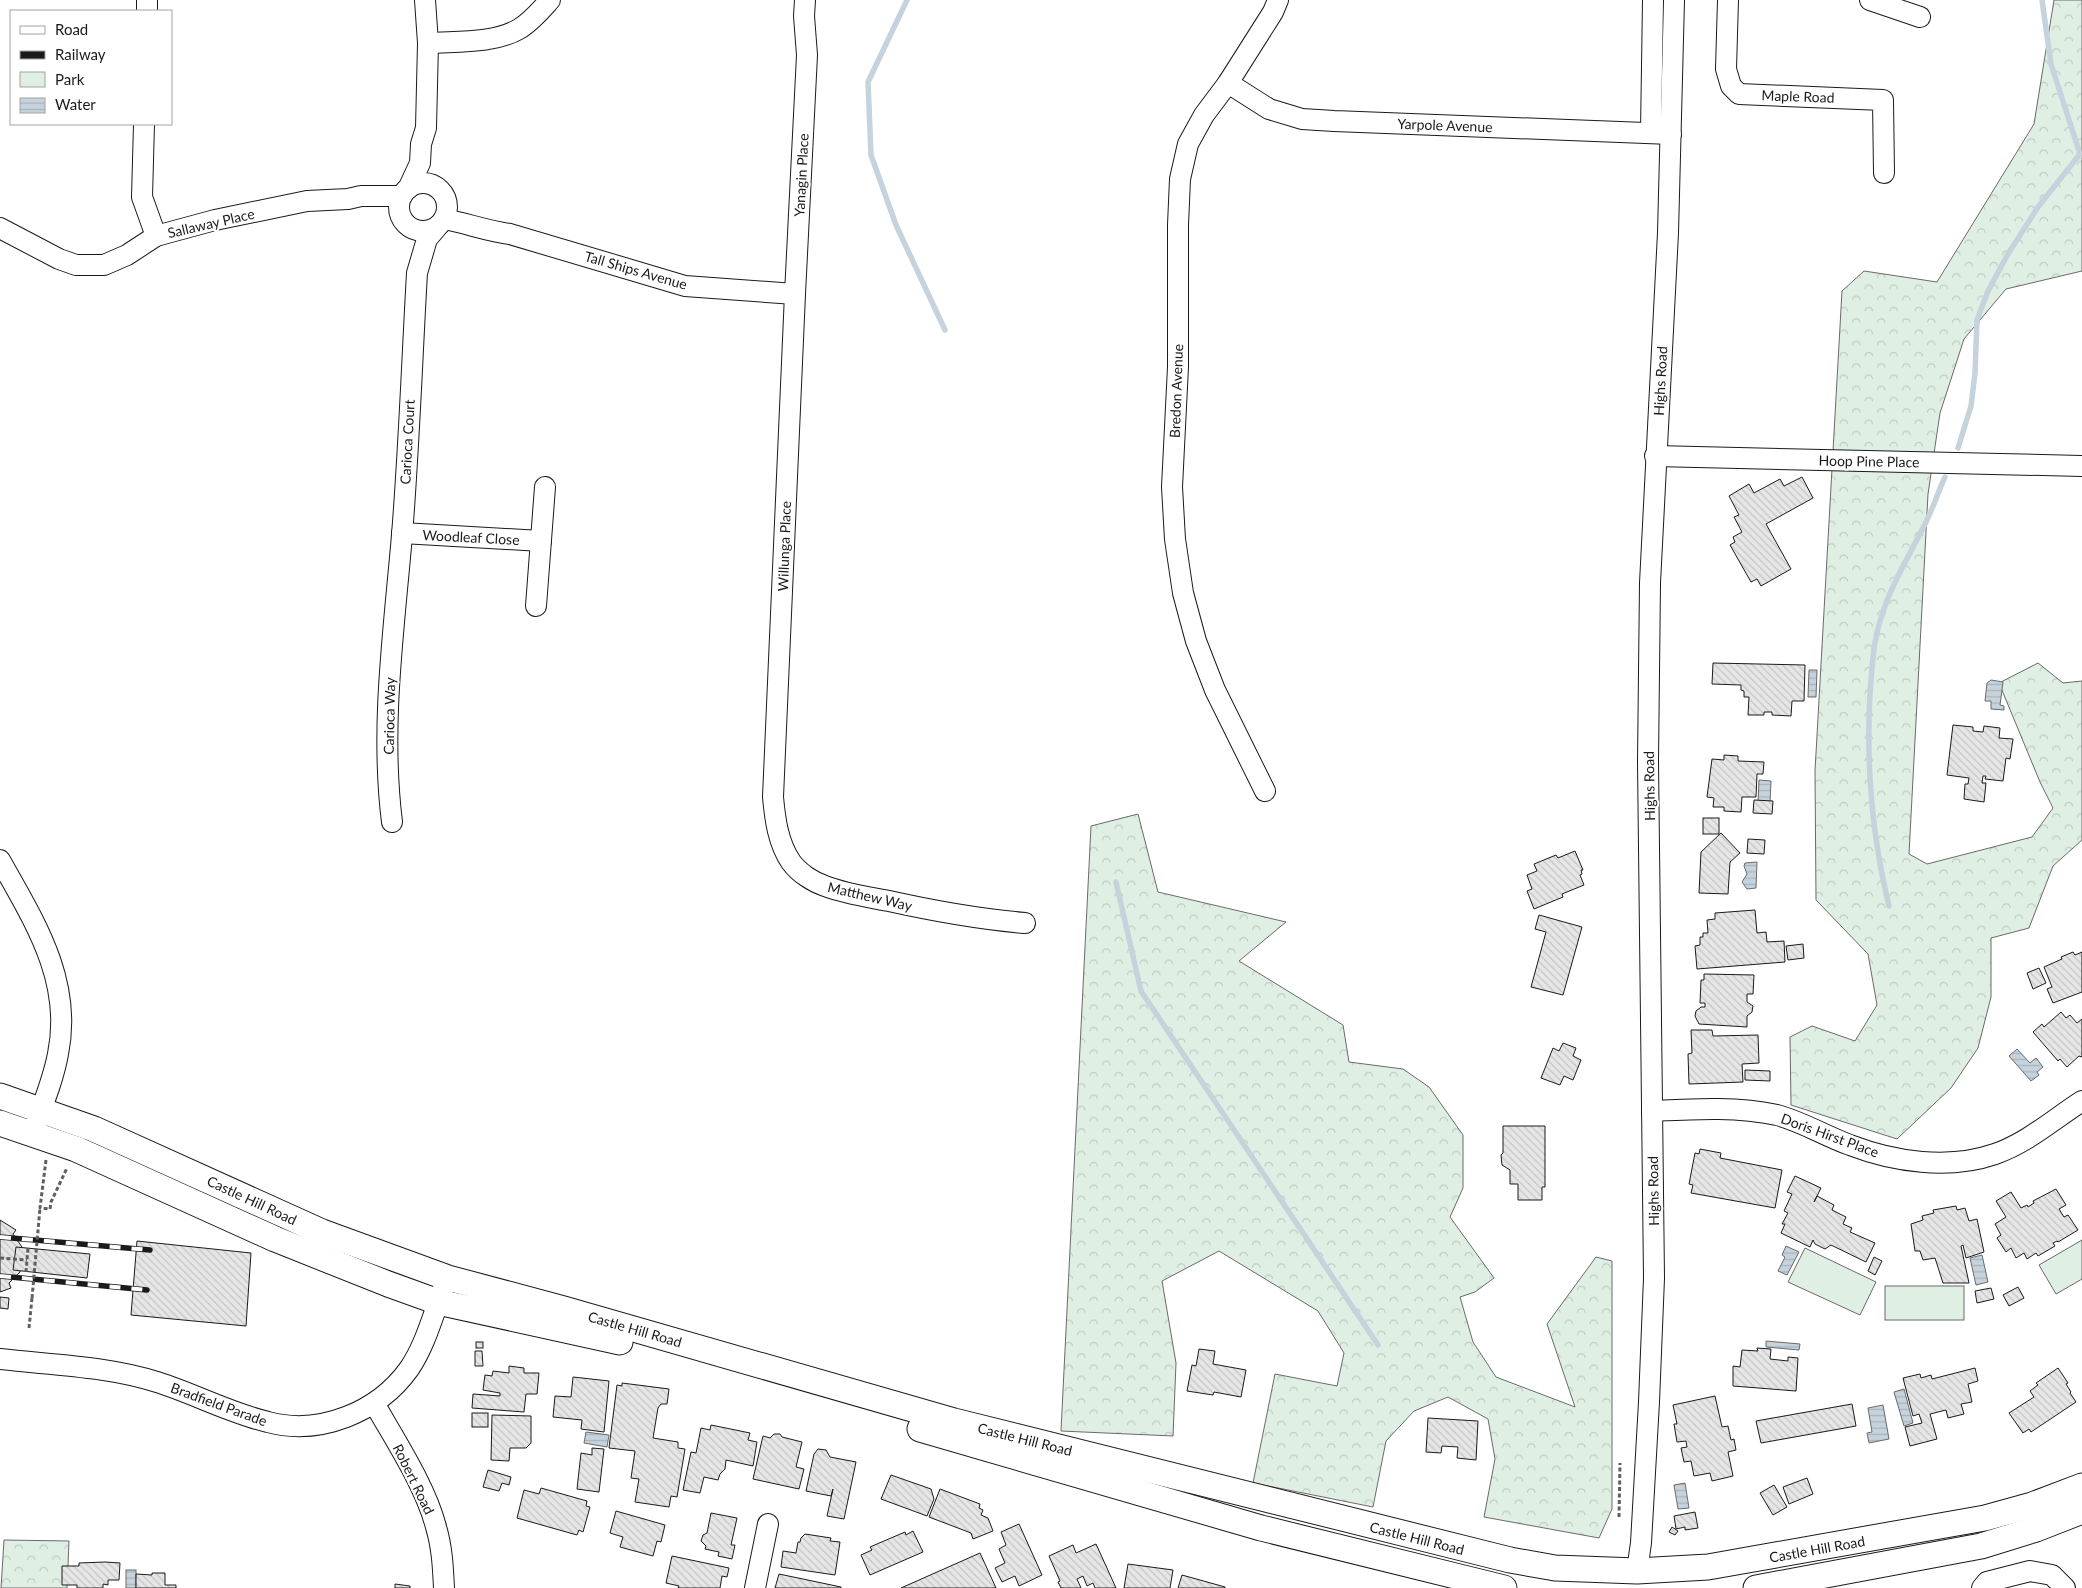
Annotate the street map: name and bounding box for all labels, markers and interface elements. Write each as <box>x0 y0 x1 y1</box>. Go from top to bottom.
legend <box>10 10 172 125</box>
text: Road <box>55 20 88 38</box>
text: Railway <box>55 45 106 63</box>
text: Park <box>55 70 85 88</box>
street label: Maple Road <box>1761 86 1835 106</box>
text: Water <box>55 95 96 113</box>
street label: Yarpole Avenue <box>1397 115 1493 135</box>
street label: Yanagin Place <box>790 133 812 217</box>
street label: Sallaway Place <box>166 205 256 241</box>
street label: Tall Ships Avenue <box>583 247 689 293</box>
street label: Bredon Avenue <box>1166 344 1186 438</box>
street label: Highs Road <box>1650 346 1670 416</box>
street label: Carioca Court <box>396 399 418 485</box>
street label: Hoop Pine Place <box>1818 452 1920 470</box>
street label: Willunga Place <box>774 501 794 591</box>
street label: Woodleaf Close <box>422 526 520 548</box>
street label: Carioca Way <box>380 676 398 755</box>
street label: Highs Road <box>1640 751 1658 821</box>
street label: Matthew Way <box>826 878 915 914</box>
street label: Doris Hirst Place <box>1779 1109 1881 1161</box>
street label: Highs Road <box>1644 1156 1662 1226</box>
street label: Castle Hill Road <box>205 1172 299 1228</box>
street label: Castle Hill Road <box>586 1307 684 1351</box>
street label: Bradfield Parade <box>169 1379 269 1429</box>
street label: Castle Hill Road <box>976 1419 1074 1459</box>
street label: Robert Road <box>390 1441 438 1517</box>
street label: Castle Hill Road <box>1368 1518 1466 1558</box>
street label: Castle Hill Road <box>1768 1532 1866 1566</box>

